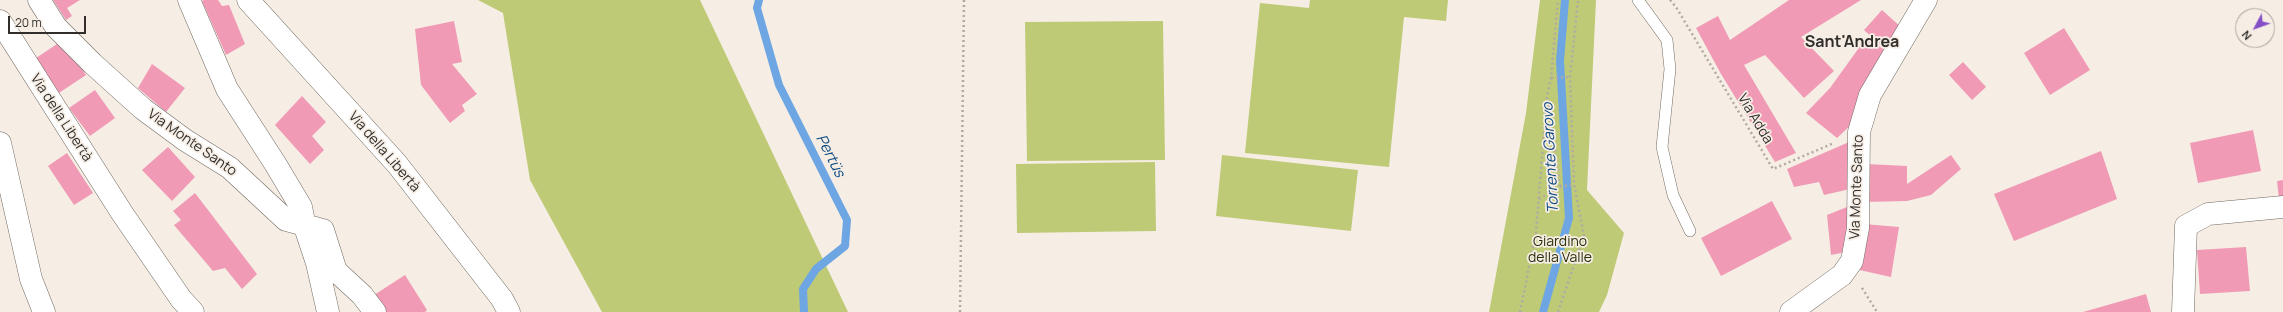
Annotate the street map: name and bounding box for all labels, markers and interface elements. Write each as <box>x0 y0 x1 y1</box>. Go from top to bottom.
scale bar <box>10 8 88 34</box>
north arrow <box>2235 8 2275 48</box>
text: 20 m <box>15 14 42 31</box>
text: N <box>2238 28 2255 43</box>
district label: Sant'Andrea <box>1805 33 1899 53</box>
street label: Via della Libertà <box>26 71 96 165</box>
street label: Via Adda <box>1734 91 1776 147</box>
water label: Torrente Garovo <box>1539 102 1563 214</box>
street label: Via Monte Santo <box>144 106 240 180</box>
street label: Via della Libertà <box>345 108 423 196</box>
water label: Pertüs <box>812 131 848 181</box>
street label: Via Monte Santo <box>1847 134 1867 240</box>
park label: Giardino della Valle <box>1528 234 1592 266</box>

